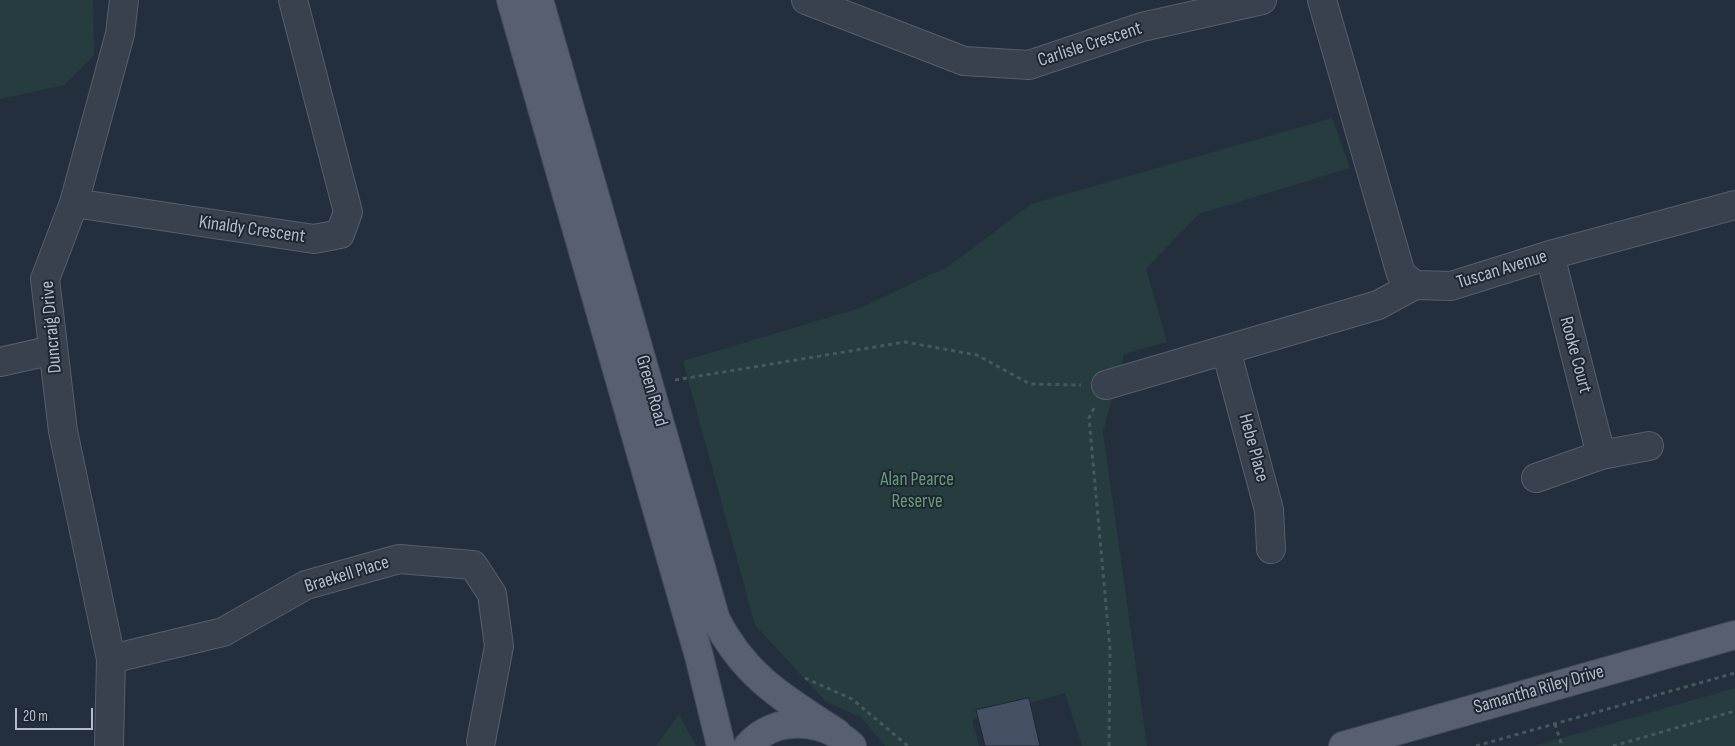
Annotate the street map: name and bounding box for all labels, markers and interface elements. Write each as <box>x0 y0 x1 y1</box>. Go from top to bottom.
street label: Carlisle Crescent <box>1035 17 1145 73</box>
street label: Kinaldy Crescent <box>197 211 307 249</box>
street label: Tuscan Avenue <box>1454 245 1550 295</box>
street label: Duncraig Drive <box>37 280 67 374</box>
street label: Rooke Court <box>1554 314 1596 396</box>
street label: Green Road <box>630 353 672 429</box>
street label: Hebe Place <box>1233 411 1273 485</box>
park label: Alan Pearce Reserve <box>880 469 954 513</box>
street label: Braekell Place <box>302 551 392 599</box>
street label: Samantha Riley Drive <box>1471 661 1607 719</box>
scale bar <box>18 698 95 730</box>
text: 20 m <box>23 707 48 726</box>

